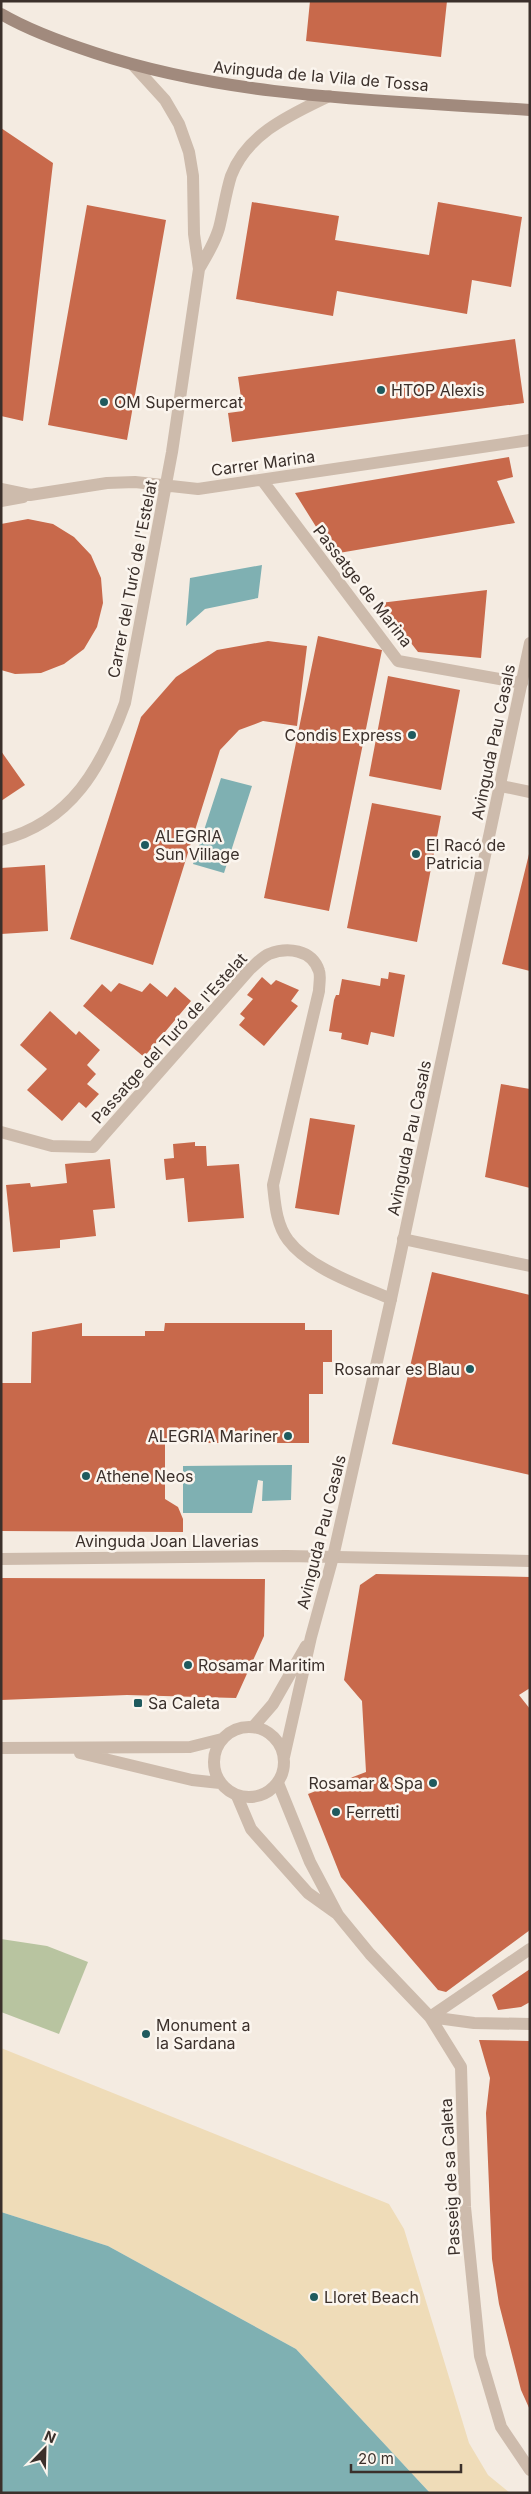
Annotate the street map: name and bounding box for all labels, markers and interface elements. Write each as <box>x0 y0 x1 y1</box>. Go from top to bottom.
street label: Avinguda de la Vila de Tossa <box>212 57 430 95</box>
place label: HTOP Alexis <box>391 380 485 400</box>
marker: HTOP Alexis <box>375 384 387 396</box>
place label: OM Supermercat <box>114 392 243 412</box>
marker: OM Supermercat <box>98 396 110 408</box>
street label: Carrer Marina <box>210 446 316 480</box>
street label: Carrer del Turó de l'Estelat <box>103 478 161 680</box>
street label: Passatge de Marina <box>309 521 417 651</box>
street label: Avinguda Pau Casals <box>467 662 519 822</box>
place label: Condis Express <box>285 725 402 745</box>
marker: Condis Express <box>406 729 418 741</box>
place label: ALEGRIA Sun Village <box>155 826 239 864</box>
place label: El Racó de Patricia <box>426 835 506 873</box>
marker: ALEGRIA Sun Village <box>139 839 151 851</box>
marker: El Racó de Patricia <box>410 848 422 860</box>
street label: Passatge del Turó de l'Estelat <box>87 949 251 1127</box>
street label: Avinguda Pau Casals <box>383 1058 435 1218</box>
place label: Rosamar es Blau <box>334 1359 460 1379</box>
marker: Rosamar es Blau <box>464 1363 476 1375</box>
place label: ALEGRIA Mariner <box>148 1426 278 1446</box>
marker: ALEGRIA Mariner <box>282 1430 294 1442</box>
street label: Avinguda Pau Casals <box>292 1453 350 1611</box>
place label: Athene Neos <box>96 1466 193 1486</box>
marker: Athene Neos <box>80 1470 92 1482</box>
street label: Avinguda Joan Llaverias <box>75 1531 259 1551</box>
place label: Rosamar Maritim <box>198 1655 325 1675</box>
marker: Rosamar Maritim <box>182 1659 194 1671</box>
place label: Sa Caleta <box>148 1693 220 1713</box>
marker: Sa Caleta <box>132 1697 144 1709</box>
place label: Rosamar & Spa <box>308 1773 423 1793</box>
marker: Rosamar & Spa <box>427 1777 439 1789</box>
place label: Ferretti <box>346 1802 399 1822</box>
marker: Ferretti <box>330 1806 342 1818</box>
place label: Monument a la Sardana <box>156 2015 250 2053</box>
marker: Monument a la Sardana <box>140 2028 152 2040</box>
street label: Passeig de sa Caleta <box>436 2098 464 2256</box>
place label: Lloret Beach <box>324 2287 419 2307</box>
marker: Lloret Beach <box>308 2291 320 2303</box>
north arrow <box>20 2424 70 2474</box>
text: N <box>42 2427 59 2446</box>
scale bar <box>351 2442 461 2474</box>
text: 20 m <box>358 2449 394 2468</box>

